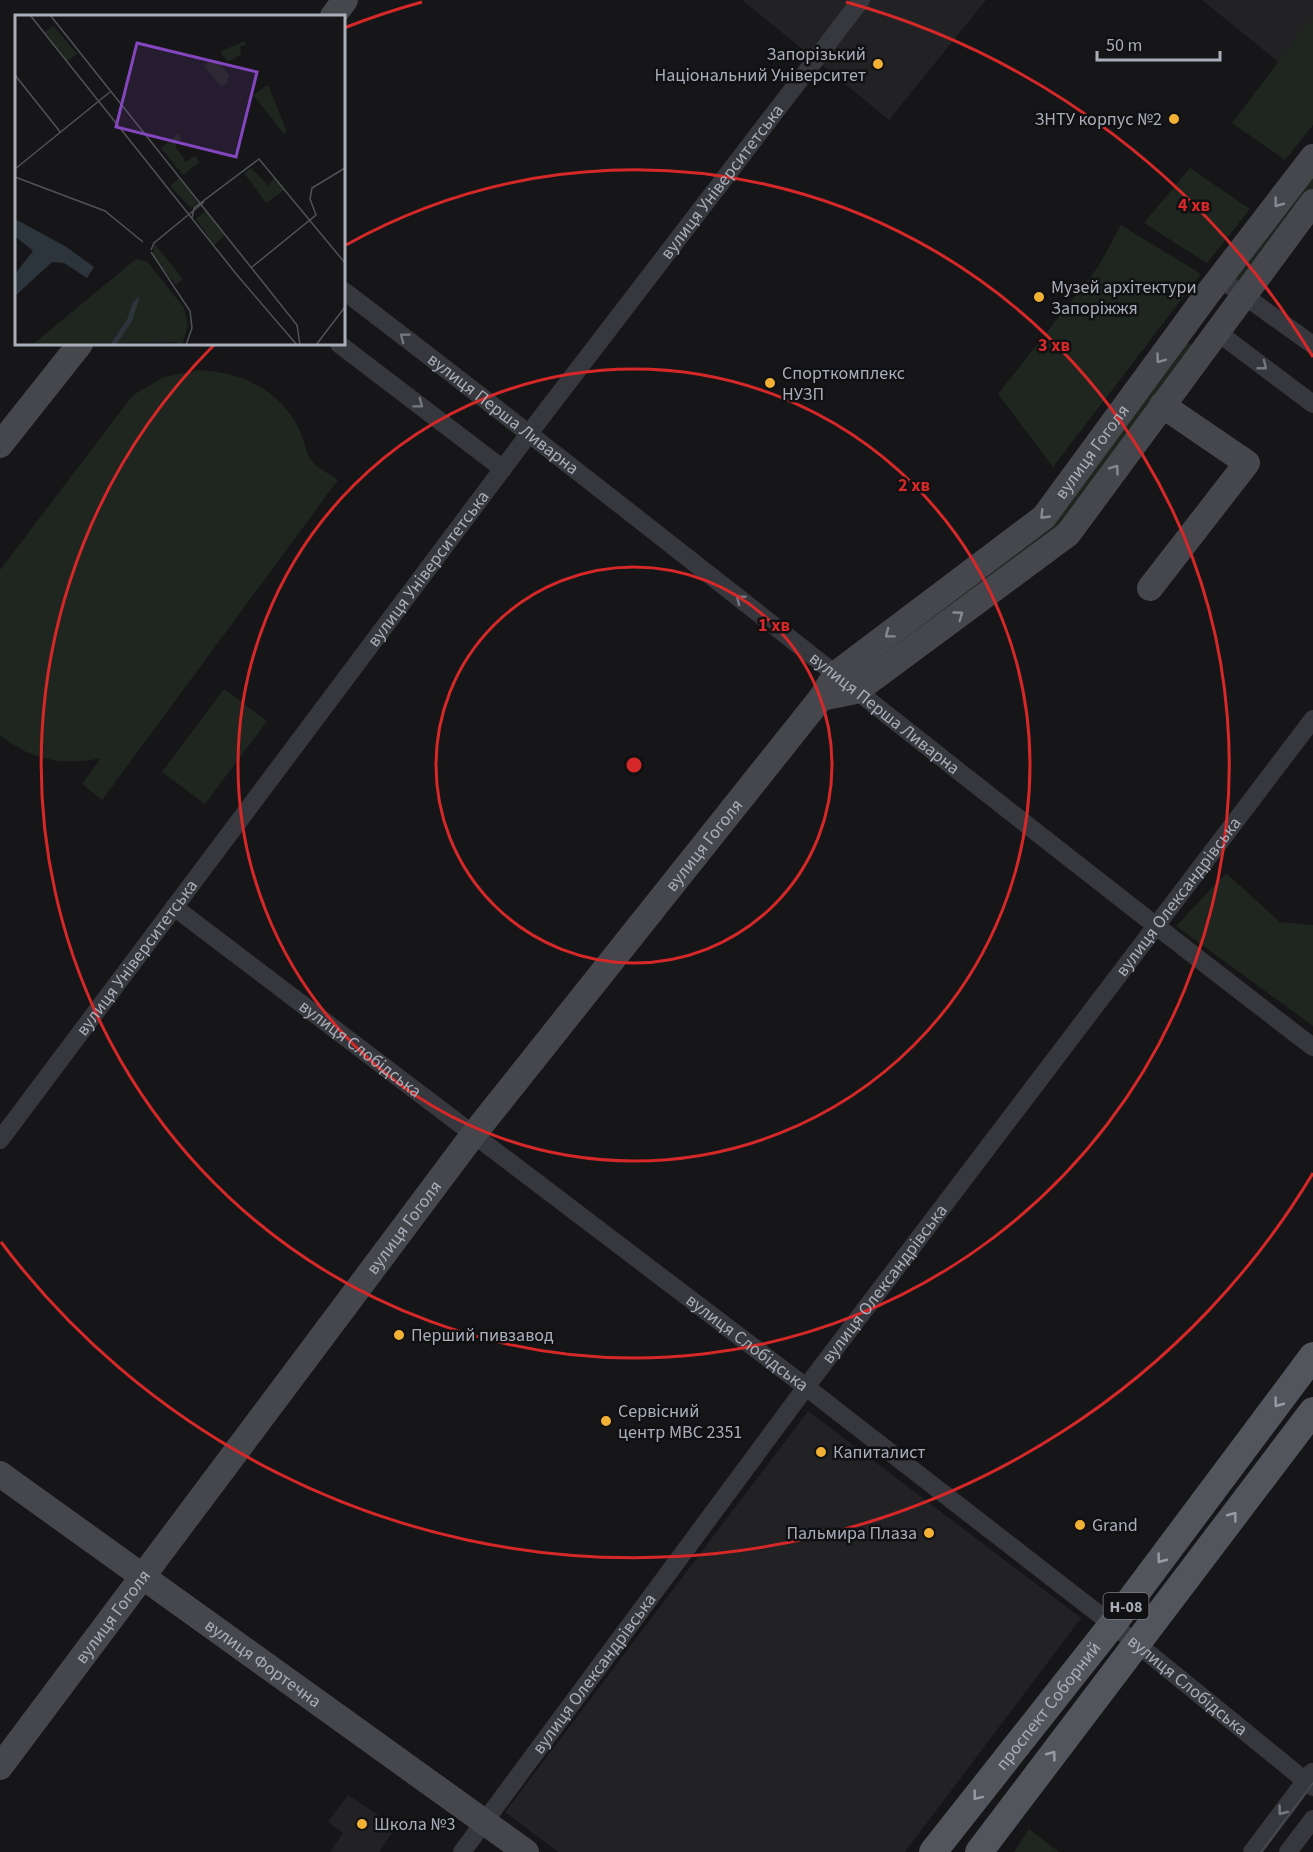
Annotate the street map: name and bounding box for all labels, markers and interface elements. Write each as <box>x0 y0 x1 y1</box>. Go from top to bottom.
inset map <box>15 15 345 345</box>
scale bar <box>1097 24 1220 62</box>
text: 50 m <box>1106 33 1142 58</box>
place label: Запорізький Національний Університет <box>655 42 866 88</box>
marker: Запорізький Національний Університет <box>871 57 885 71</box>
street label: вулиця Університетська <box>655 99 790 265</box>
place label: ЗНТУ корпус №2 <box>1034 107 1162 132</box>
marker: ЗНТУ корпус №2 <box>1167 112 1181 126</box>
text: 4 хв <box>1178 193 1210 218</box>
one-way arrow <box>1274 197 1285 208</box>
place label: Музей архітектури Запоріжжя <box>1051 275 1197 321</box>
marker: Музей архітектури Запоріжжя <box>1032 290 1046 304</box>
one-way arrow <box>400 333 411 344</box>
text: 3 хв <box>1038 333 1070 358</box>
street label: вулиця Перша Ливарна <box>422 347 584 481</box>
one-way arrow <box>1156 352 1167 363</box>
one-way arrow <box>1257 358 1268 369</box>
place label: Спорткомплекс НУЗП <box>782 361 905 407</box>
marker: Спорткомплекс НУЗП <box>763 376 777 390</box>
one-way arrow <box>412 397 423 408</box>
street label: вулиця Гоголя <box>1049 399 1136 505</box>
one-way arrow <box>1108 465 1119 476</box>
text: 2 хв <box>898 473 930 498</box>
street label: вулиця Університетська <box>362 485 495 652</box>
one-way arrow <box>1040 507 1051 518</box>
one-way arrow <box>736 596 747 607</box>
one-way arrow <box>952 611 963 622</box>
text: 1 хв <box>758 613 790 638</box>
one-way arrow <box>885 626 896 637</box>
street label: вулиця Перша Ливарна <box>804 646 965 781</box>
centre of rings <box>624 755 644 775</box>
street label: вулиця Гоголя <box>660 794 749 897</box>
street label: вулиця Олександрівська <box>1110 812 1247 982</box>
street label: вулиця Університетська <box>70 874 204 1041</box>
street label: вулиця Слобідська <box>293 994 427 1104</box>
street label: вулиця Гоголя <box>361 1175 448 1280</box>
street label: вулиця Олександрівська <box>816 1199 953 1369</box>
street label: вулиця Слобідська <box>680 1288 814 1398</box>
place label: Перший пивзавод <box>411 1323 554 1348</box>
marker: Перший пивзавод <box>392 1328 406 1342</box>
one-way arrow <box>1274 1396 1285 1407</box>
place label: Сервісний центр МВС 2351 <box>618 1399 742 1445</box>
marker: Сервісний центр МВС 2351 <box>599 1414 613 1428</box>
place label: Капиталист <box>833 1440 926 1465</box>
marker: Капиталист <box>814 1445 828 1459</box>
one-way arrow <box>1225 1511 1236 1522</box>
place label: Grand <box>1092 1513 1138 1538</box>
marker: Grand <box>1073 1518 1087 1532</box>
place label: Пальмира Плаза <box>786 1521 917 1546</box>
marker: Пальмира Плаза <box>922 1526 936 1540</box>
one-way arrow <box>1158 1552 1169 1563</box>
street label: вулиця Гоголя <box>69 1564 157 1669</box>
street label: вулиця Олександрівська <box>527 1588 662 1759</box>
road number: Н-08 <box>1104 1593 1148 1619</box>
street label: вулиця Фортечна <box>199 1613 326 1714</box>
street label: вулиця Слобідська <box>1122 1629 1253 1742</box>
street label: проспект Соборний <box>990 1637 1107 1776</box>
one-way arrow <box>1044 1750 1055 1761</box>
one-way arrow <box>974 1789 985 1800</box>
one-way arrow <box>1279 1805 1290 1816</box>
place label: Школа №3 <box>374 1812 455 1837</box>
marker: Школа №3 <box>355 1817 369 1831</box>

